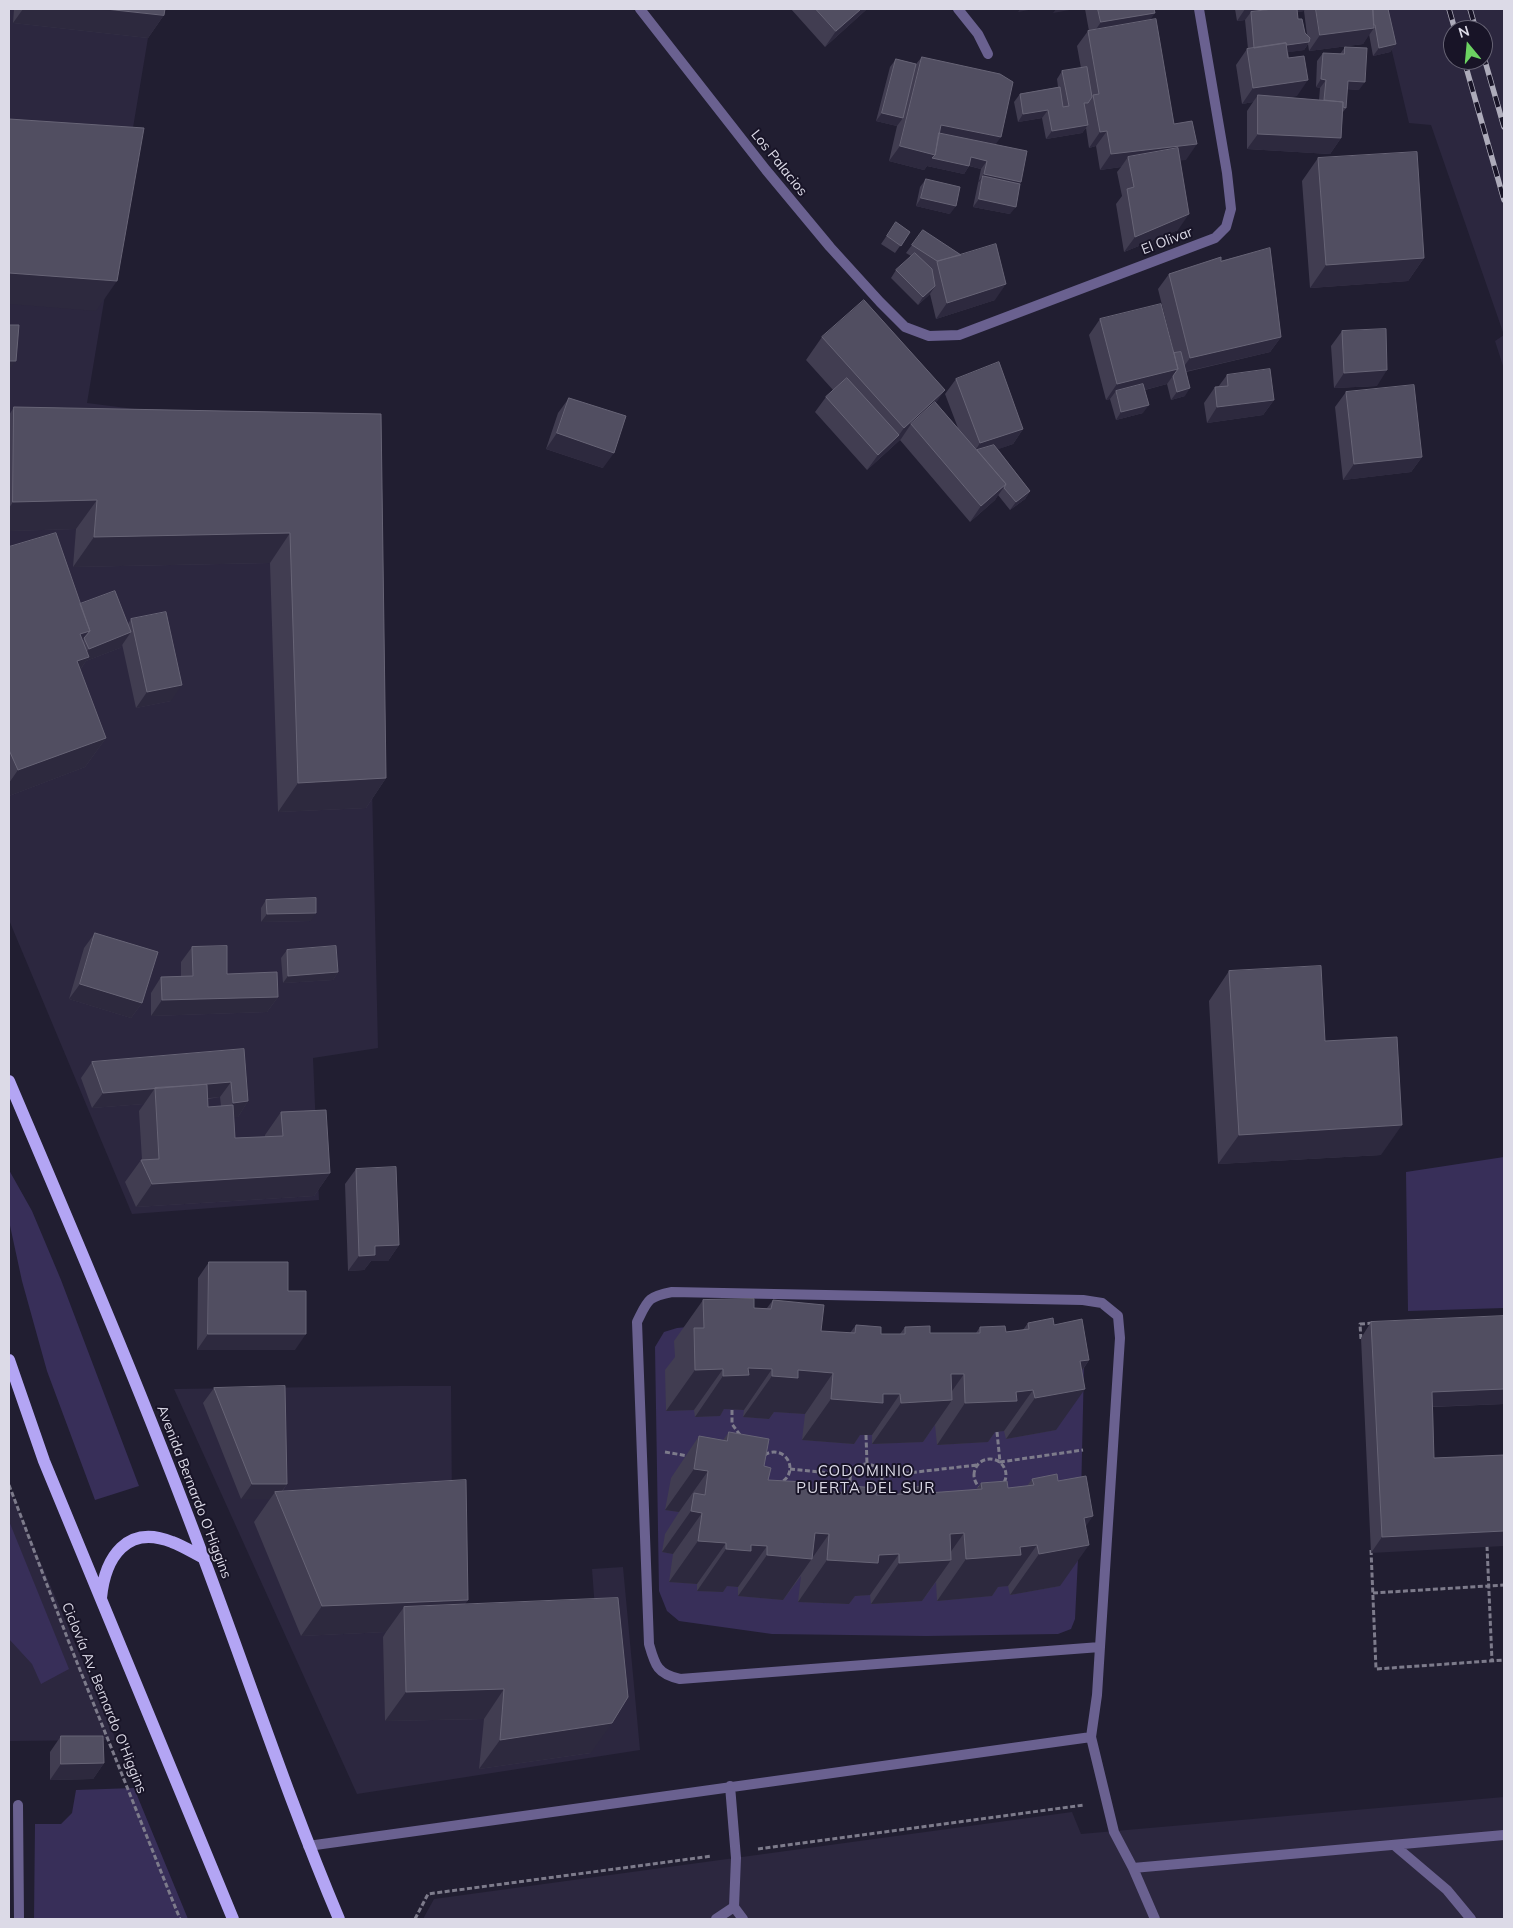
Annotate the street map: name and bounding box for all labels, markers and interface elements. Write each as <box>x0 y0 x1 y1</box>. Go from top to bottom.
north arrow <box>1443 20 1493 70</box>
text: N <box>1456 21 1472 42</box>
street label: Los Palacios <box>747 127 811 199</box>
street label: El Olivar <box>1139 224 1195 258</box>
street label: Avenida Bernardo O'Higgins <box>153 1403 235 1581</box>
district label: CODOMINIO PUERTA DEL SUR <box>795 1462 937 1497</box>
street label: Ciclovía Av. Bernardo O'Higgins <box>58 1600 150 1796</box>

